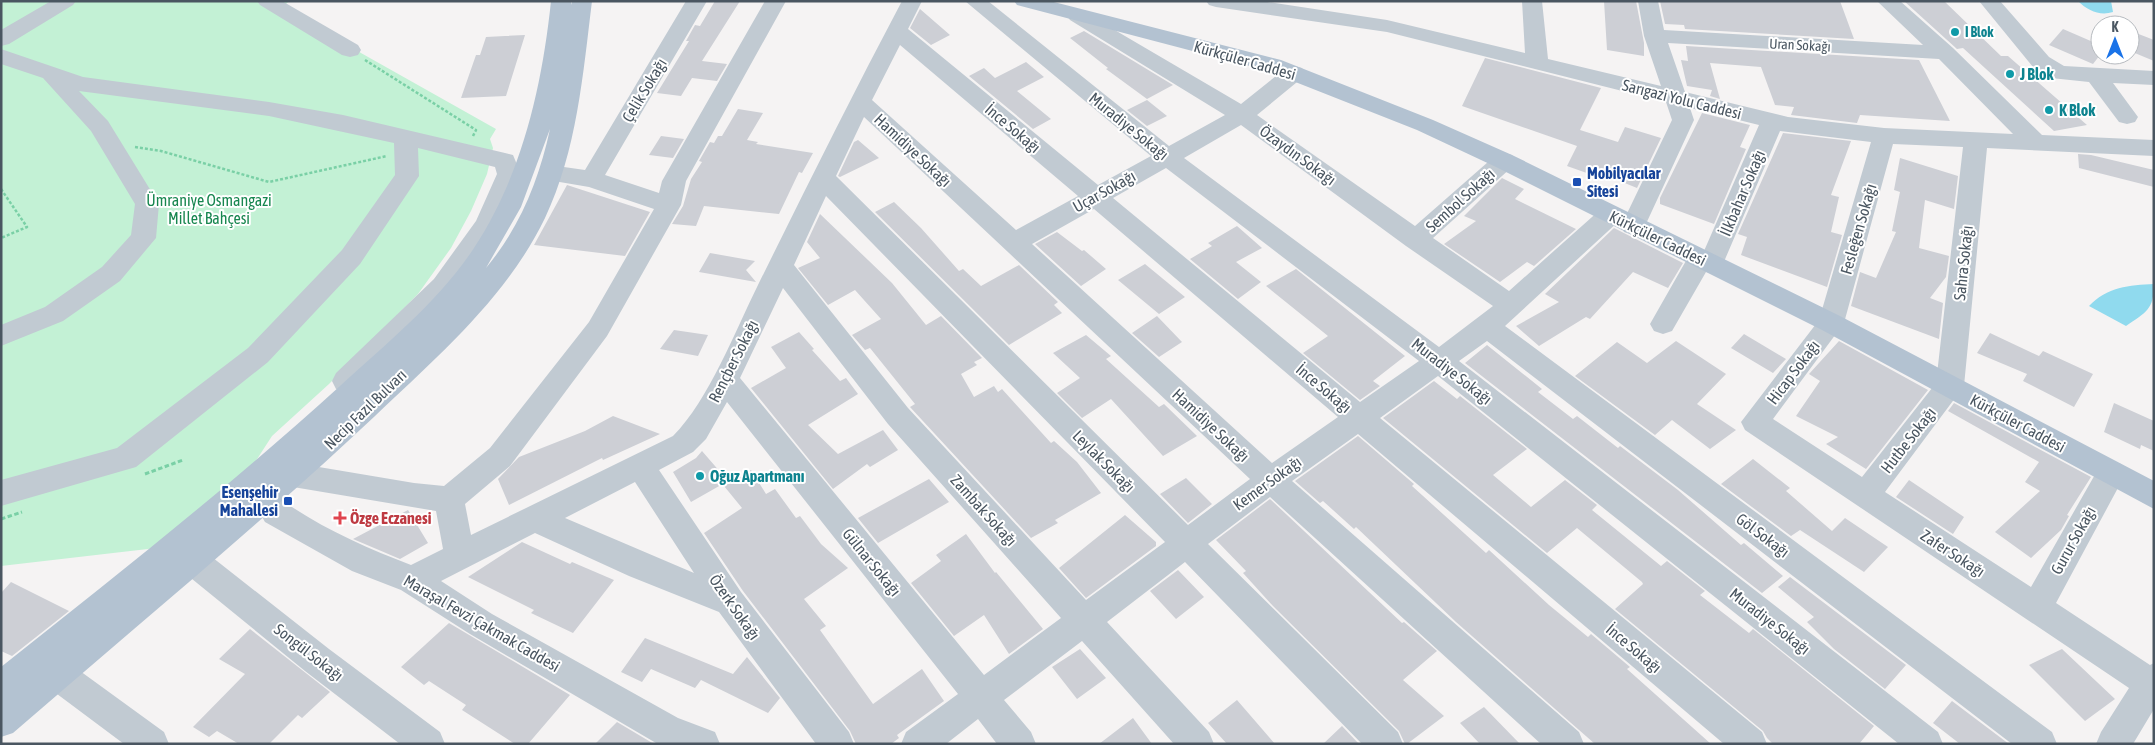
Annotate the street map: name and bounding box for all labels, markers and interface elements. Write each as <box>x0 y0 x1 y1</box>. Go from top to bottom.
north arrow <box>2090 15 2140 65</box>
text: K <box>2112 19 2119 35</box>
place label: I Blok <box>1965 24 1994 40</box>
marker: I Blok <box>1949 26 1961 38</box>
street label: Uran Sokağı <box>1769 35 1831 55</box>
street label: Kürkçüler Caddesi <box>1192 37 1298 84</box>
street label: Çelik Sokağı <box>618 55 671 126</box>
place label: J Blok <box>2019 65 2054 83</box>
marker: J Blok <box>2004 68 2016 80</box>
street label: Sarıgazi Yolu Caddesi <box>1620 75 1744 124</box>
street label: Muradiye Sokağı <box>1085 89 1172 164</box>
street label: İnce Sokağı <box>981 100 1044 157</box>
place label: K Blok <box>2059 101 2096 119</box>
marker: K Blok <box>2043 104 2055 116</box>
street label: Hamidiye Sokağı <box>870 110 955 191</box>
street label: Özaydın Sokağı <box>1256 121 1339 189</box>
street label: İlkbahar Sokağı <box>1716 147 1769 239</box>
street label: Sembol Sokağı <box>1422 164 1499 236</box>
place label: Mobilyacılar Sitesi <box>1587 164 1661 200</box>
street label: Uçar Sokağı <box>1069 166 1139 216</box>
marker: Mobilyacılar Sitesi <box>1571 176 1583 188</box>
street label: Fesleğen Sokağı <box>1836 182 1880 277</box>
park label: Ümraniye Osmangazi Millet Bahçesi <box>146 191 272 228</box>
street label: Kürkçüler Caddesi <box>1606 207 1709 270</box>
street label: Sahra Sokağı <box>1950 225 1977 301</box>
street label: Rençber Sokağı <box>705 317 762 406</box>
street label: Muradiye Sokağı <box>1408 334 1496 409</box>
street label: Hicap Sokağı <box>1763 336 1824 408</box>
street label: İnce Sokağı <box>1292 360 1355 417</box>
street label: Necip Fazıl Bulvarı <box>320 365 410 453</box>
street label: Hamidiye Sokağı <box>1168 385 1253 466</box>
street label: Kürkçüler Caddesi <box>1967 390 2069 457</box>
street label: Hutbe Sokağı <box>1877 404 1940 477</box>
street label: Leylak Sokağı <box>1069 426 1139 496</box>
street label: Kemer Sokağı <box>1229 452 1305 515</box>
place label: Oğuz Apartmanı <box>710 467 805 485</box>
marker: Oğuz Apartmanı <box>694 470 706 482</box>
street label: Zambak Sokağı <box>947 471 1021 550</box>
place label: Esenşehir Mahallesi <box>220 483 278 519</box>
marker: Esenşehir Mahallesi <box>282 495 294 507</box>
street label: Gurur Sokağı <box>2047 503 2100 578</box>
place label: Özge Eczanesi <box>350 509 432 527</box>
street label: Göl Sokağı <box>1732 509 1793 562</box>
marker: Özge Eczanesi <box>334 512 346 524</box>
street label: Gülnar Sokağı <box>838 525 905 600</box>
street label: Zafer Sokağı <box>1917 526 1988 581</box>
street label: Maraşal Fevzi Çakmak Caddesi <box>400 571 563 676</box>
street label: Özerk Sokağı <box>705 571 764 644</box>
street label: Muradiye Sokağı <box>1726 584 1814 659</box>
street label: Songül Sokağı <box>270 620 347 685</box>
street label: İnce Sokağı <box>1602 620 1665 677</box>

